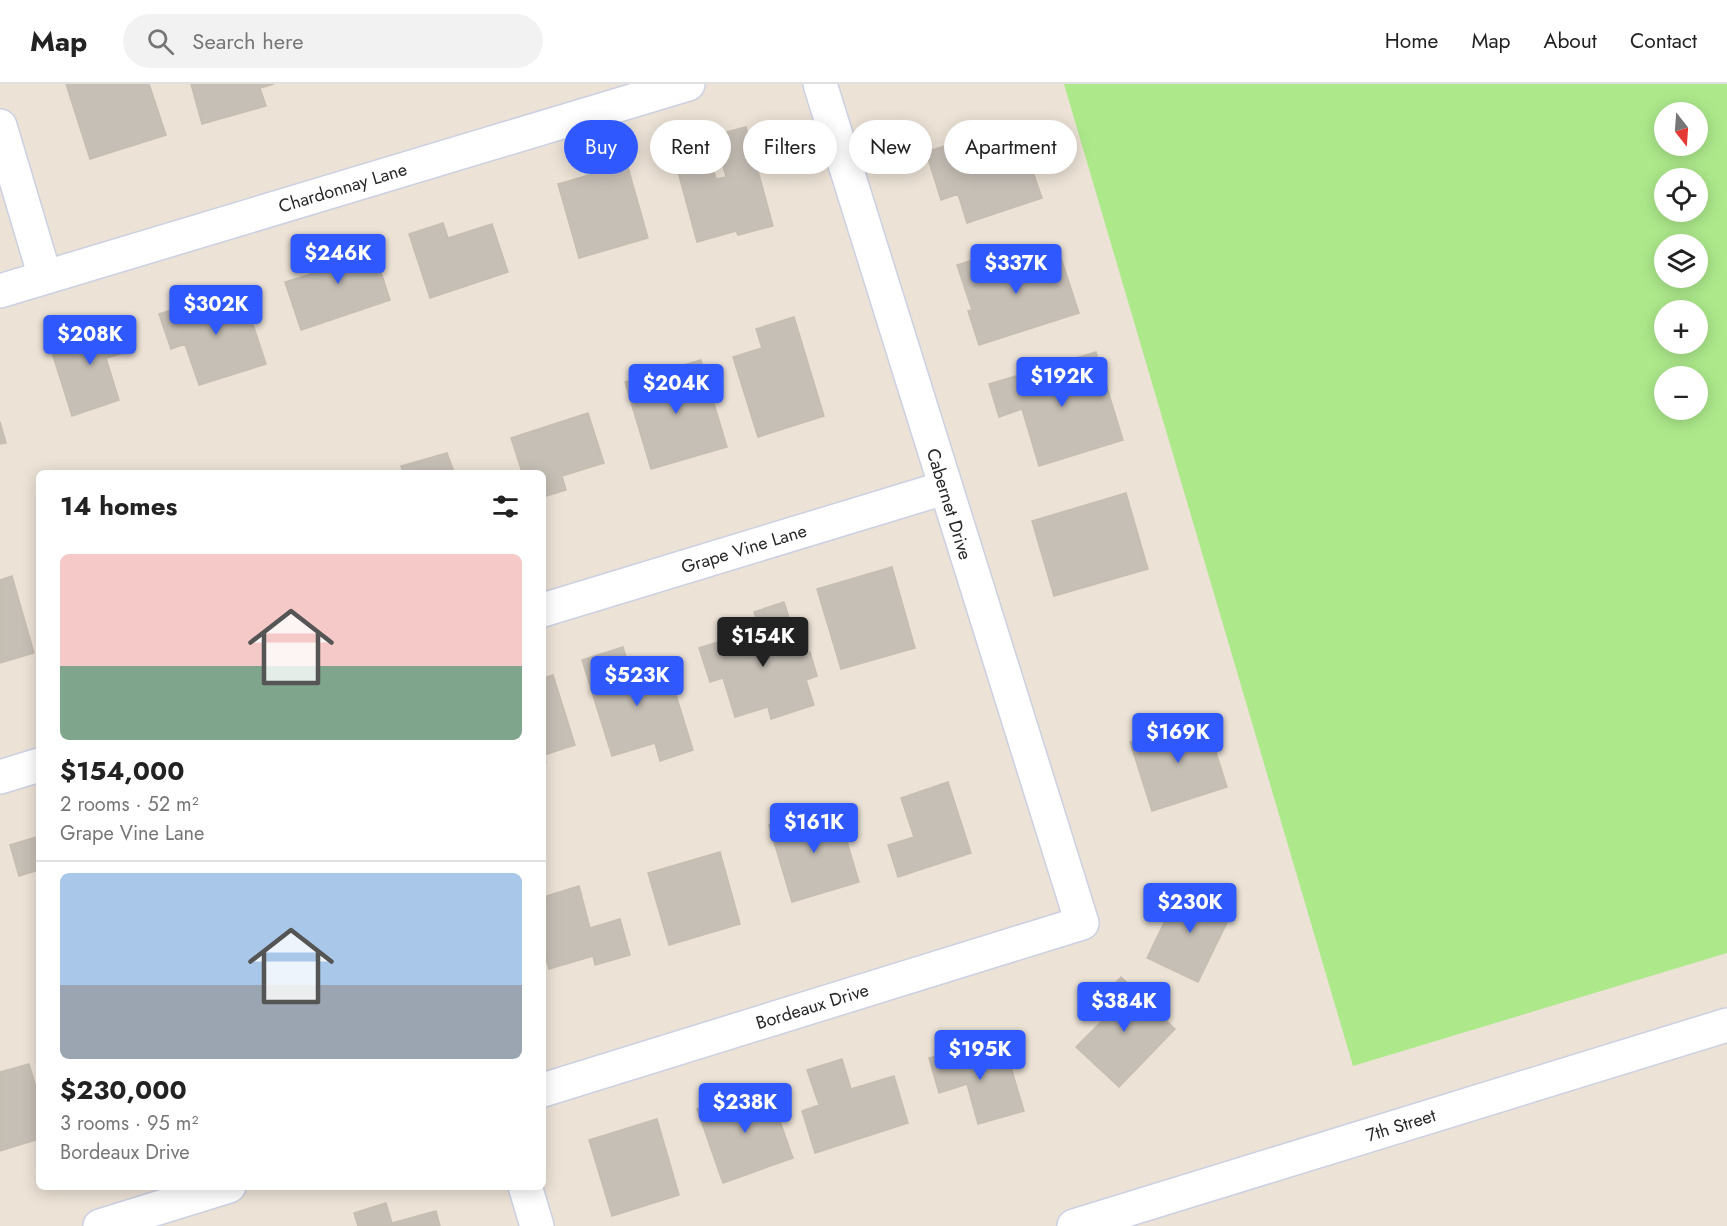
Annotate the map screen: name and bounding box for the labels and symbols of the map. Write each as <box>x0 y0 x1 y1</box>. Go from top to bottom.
north arrow <box>1654 102 1708 156</box>
street label: Chardonnay Lane <box>275 156 410 219</box>
pin: $246K <box>296 234 380 285</box>
pin: $337K <box>974 244 1058 295</box>
pin: $302K <box>174 285 258 336</box>
pin: $208K <box>48 315 132 366</box>
pin: $192K <box>1020 357 1104 408</box>
pin: $204K <box>634 364 718 415</box>
street label: Cabernet Drive <box>920 445 978 563</box>
street label: Grape Vine Lane <box>678 518 810 580</box>
pin: $154K <box>721 617 805 668</box>
pin: $523K <box>595 656 679 707</box>
pin: $169K <box>1136 713 1220 764</box>
pin: $161K <box>772 803 856 854</box>
pin: $230K <box>1148 883 1232 934</box>
street label: Bordeaux Drive <box>753 977 872 1036</box>
pin: $384K <box>1082 982 1166 1033</box>
pin: $195K <box>938 1030 1022 1081</box>
pin: $238K <box>703 1083 787 1134</box>
street label: 7th Street <box>1363 1102 1440 1148</box>

